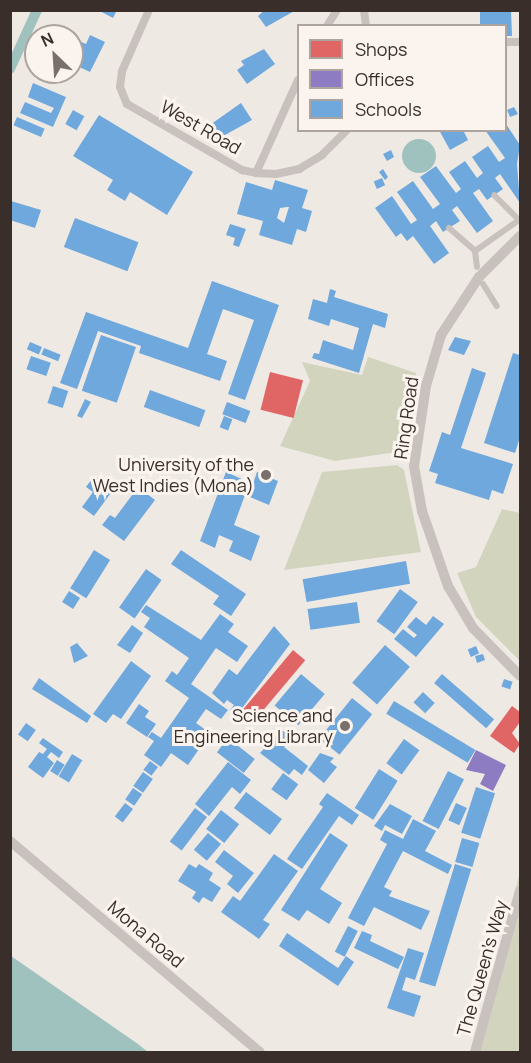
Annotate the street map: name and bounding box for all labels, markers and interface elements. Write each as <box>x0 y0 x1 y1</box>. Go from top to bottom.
north arrow <box>24 24 84 84</box>
legend <box>297 24 507 132</box>
text: N <box>37 27 57 52</box>
text: Shops <box>355 37 407 61</box>
text: Offices <box>355 67 414 91</box>
street label: West Road <box>157 95 245 159</box>
text: Schools <box>355 97 422 121</box>
street label: Ring Road <box>390 375 422 461</box>
place label: University of the West Indies (Mona) <box>93 454 254 496</box>
marker: University of the West Indies (Mona) <box>259 468 273 482</box>
place label: Science and Engineering Library <box>174 705 333 748</box>
marker: Science and Engineering Library <box>338 719 352 733</box>
street label: Mona Road <box>104 896 188 972</box>
street label: The Queen's Way <box>452 898 512 1038</box>

